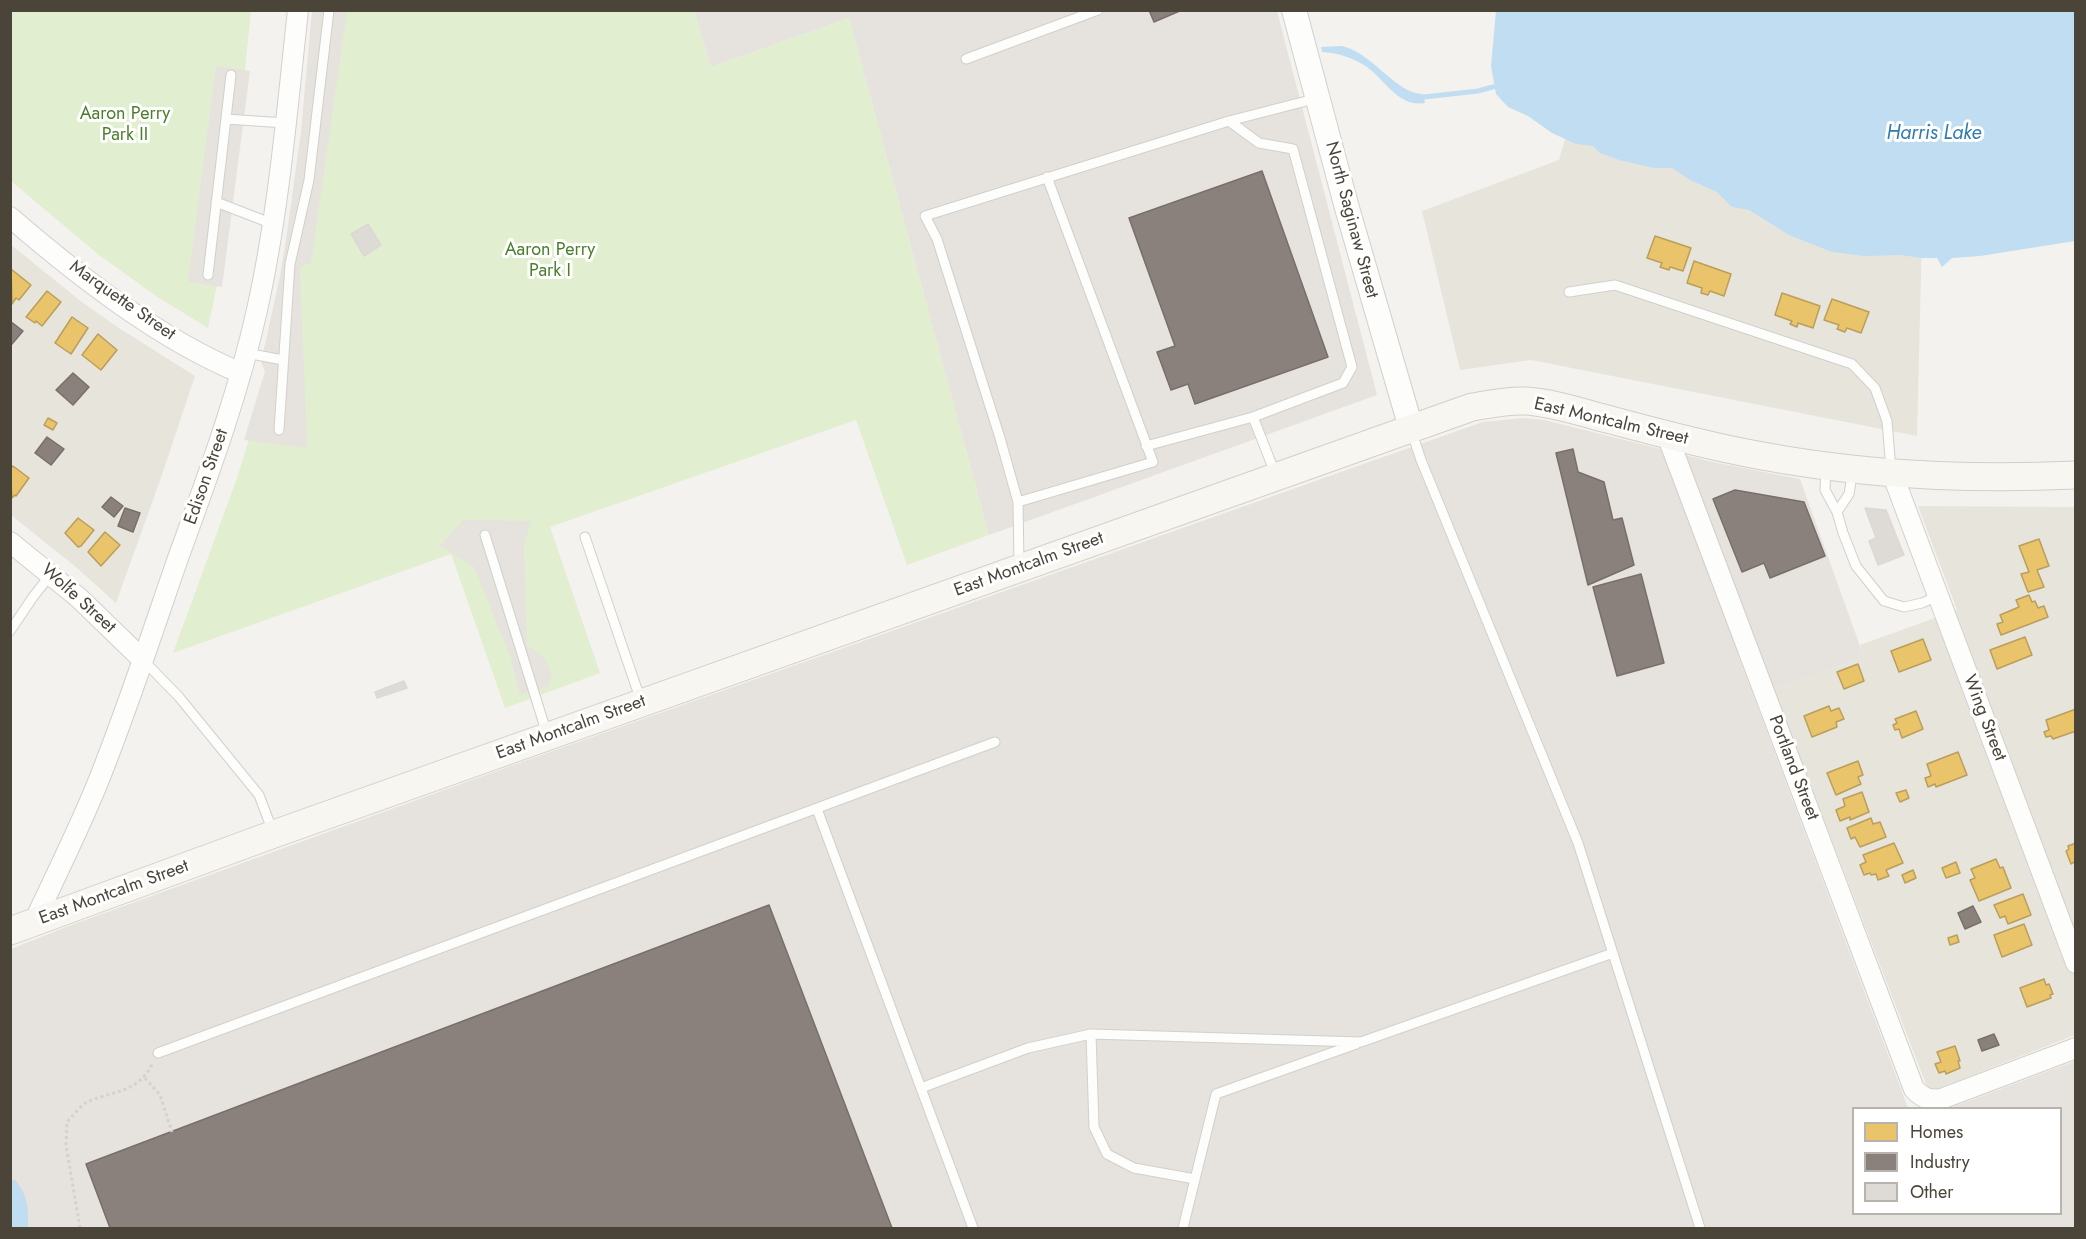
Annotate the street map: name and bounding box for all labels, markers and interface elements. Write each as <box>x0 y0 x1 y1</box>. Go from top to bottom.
park label: Aaron Perry Park II <box>80 104 170 146</box>
water label: Harris Lake <box>1886 122 1982 146</box>
street label: North Saginaw Street <box>1320 139 1382 301</box>
park label: Aaron Perry Park I <box>505 240 595 282</box>
street label: Marquette Street <box>65 256 179 346</box>
street label: East Montcalm Street <box>1532 394 1690 450</box>
street label: Edison Street <box>181 426 233 528</box>
street label: East Montcalm Street <box>951 528 1107 602</box>
street label: Wolfe Street <box>36 560 120 638</box>
street label: Wing Street <box>1958 672 2010 764</box>
street label: East Montcalm Street <box>493 691 649 765</box>
street label: Portland Street <box>1763 713 1823 823</box>
street label: East Montcalm Street <box>36 856 192 930</box>
legend <box>1852 1107 2062 1215</box>
text: Homes <box>1910 1119 1963 1145</box>
text: Industry <box>1910 1149 1970 1175</box>
text: Other <box>1910 1179 1953 1205</box>

